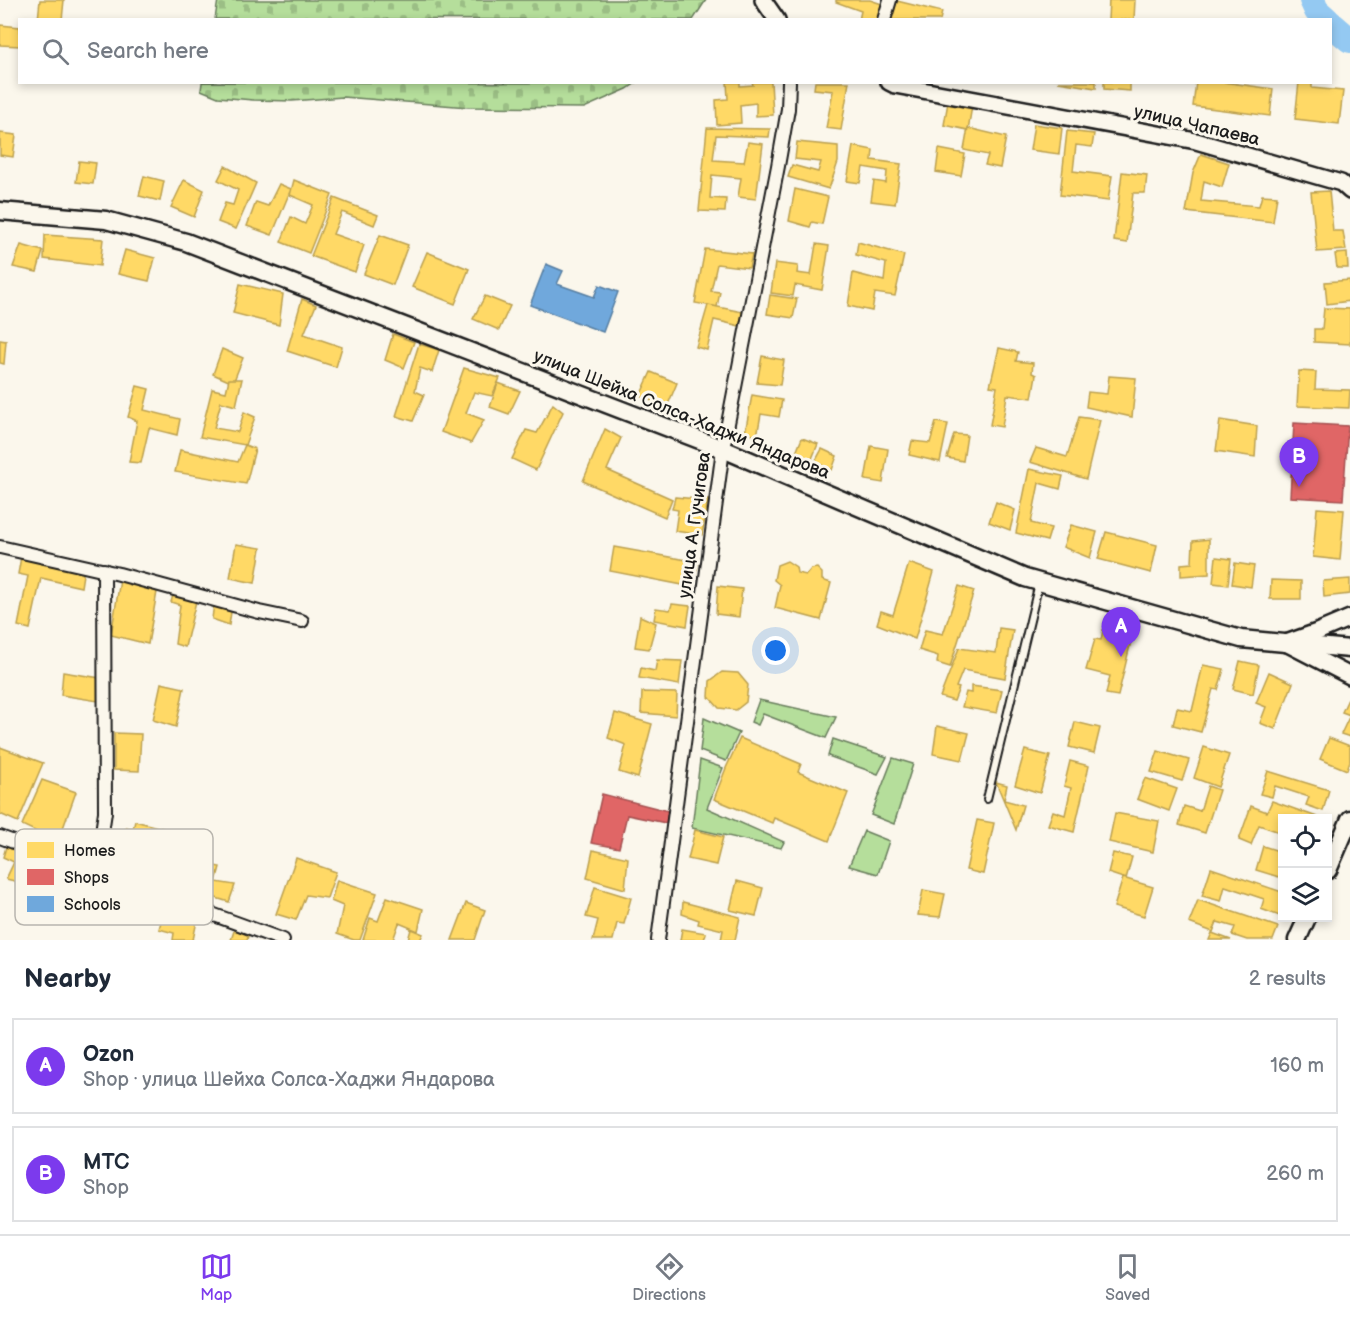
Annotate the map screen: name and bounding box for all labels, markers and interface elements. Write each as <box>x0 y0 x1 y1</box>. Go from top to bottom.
search box <box>18 18 1332 84</box>
icon: search <box>39 35 72 68</box>
text: Search here <box>87 38 209 65</box>
street label: улица Чапаева <box>1132 101 1262 150</box>
street label: улица Шейха Солса-Хаджи Яндарова <box>531 345 833 484</box>
pin: B <box>1280 438 1318 487</box>
street label: улица А. Гучигова <box>674 450 715 600</box>
pin: A <box>1102 608 1140 657</box>
your location <box>761 636 790 665</box>
map controls <box>1278 814 1332 922</box>
button: locate <box>1278 814 1332 868</box>
legend <box>15 829 213 925</box>
text: Homes <box>64 842 116 861</box>
button: layers <box>1278 868 1332 922</box>
text: Shops <box>64 869 109 888</box>
text: Schools <box>64 896 121 915</box>
text: Nearby <box>24 964 111 995</box>
text: 2 results <box>1249 967 1326 991</box>
text: Ozon <box>83 1041 134 1068</box>
text: A <box>39 1054 52 1078</box>
text: 160 m <box>1270 1054 1324 1078</box>
text: Shop · улица Шейха Солса-Хаджи Яндарова <box>83 1068 495 1092</box>
text: МТС <box>83 1149 129 1176</box>
text: B <box>38 1162 53 1186</box>
text: 260 m <box>1266 1162 1324 1186</box>
text: Shop <box>83 1176 129 1200</box>
tab: Map <box>200 1250 233 1305</box>
tab: Directions <box>632 1250 706 1305</box>
tab: Saved <box>1105 1250 1150 1305</box>

